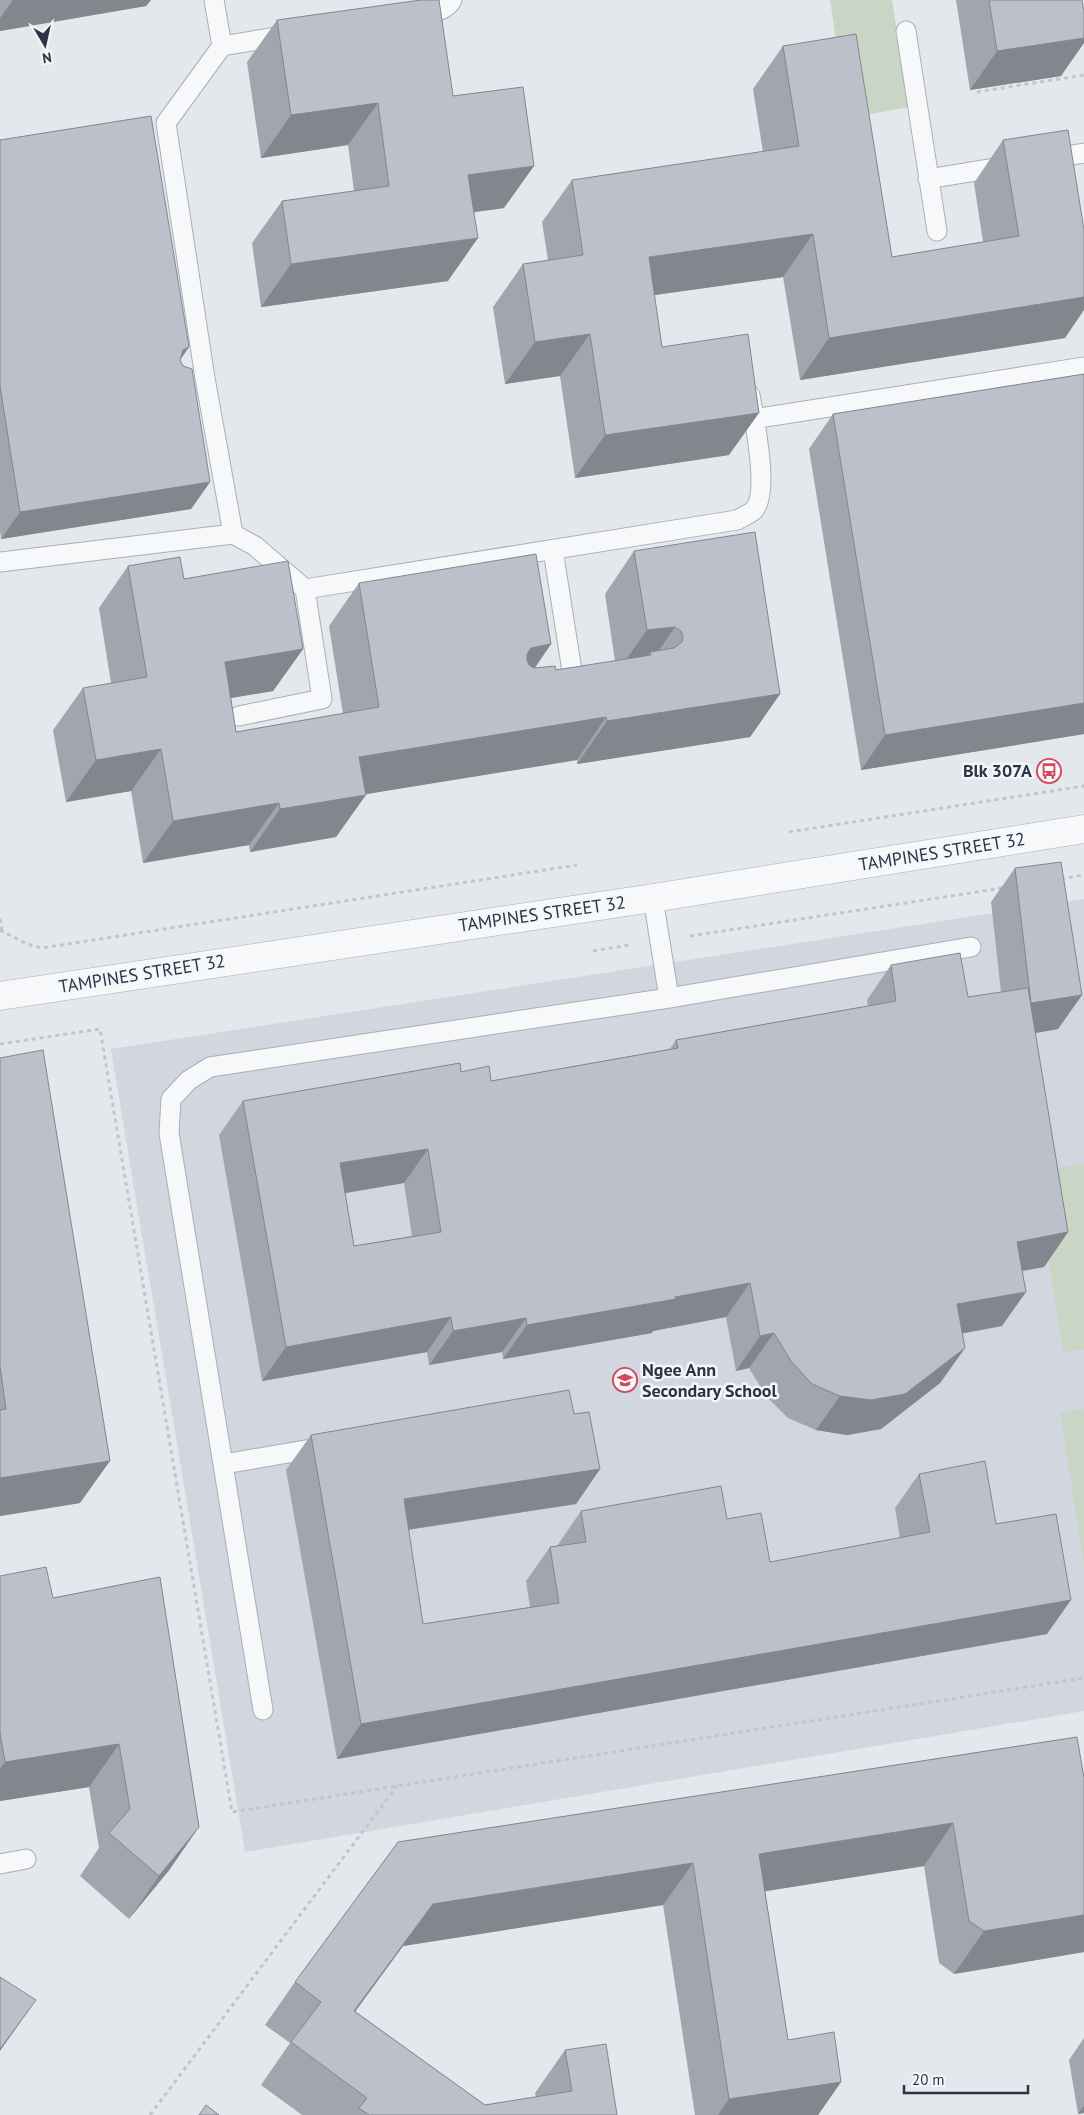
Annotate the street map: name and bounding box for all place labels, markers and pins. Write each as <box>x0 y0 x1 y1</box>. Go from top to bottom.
bus stop icon: Blk 307A <box>1036 758 1062 784</box>
place label: Blk 307A <box>963 759 1032 782</box>
place label: Ngee Ann Secondary School <box>642 1358 777 1402</box>
school or university icon: Ngee Ann Secondary School <box>612 1367 638 1393</box>

